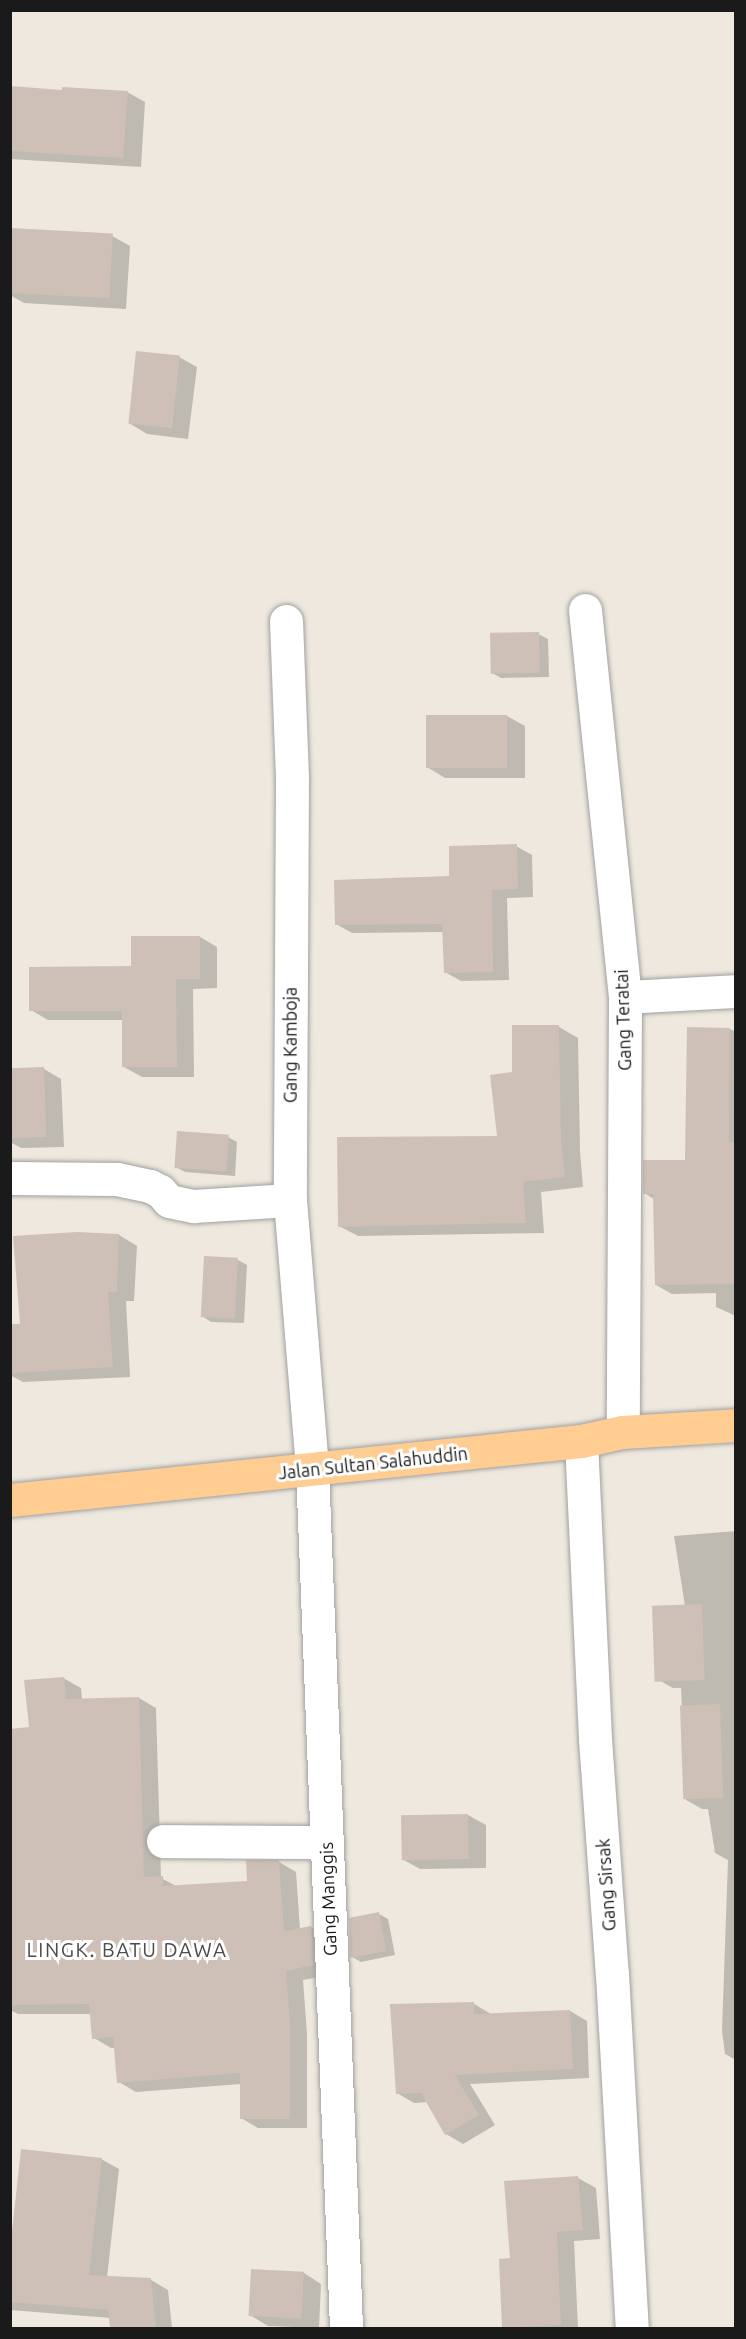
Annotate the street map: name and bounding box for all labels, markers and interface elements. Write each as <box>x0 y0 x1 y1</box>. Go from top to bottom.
street label: Gang Teratai <box>610 969 636 1071</box>
street label: Gang Kamboja <box>279 987 301 1103</box>
street label: Jalan Sultan Salahuddin <box>277 1442 469 1484</box>
street label: Gang Sirsak <box>592 1838 620 1932</box>
street label: Gang Manggis <box>315 1842 341 1956</box>
district label: LINGK. BATU DAWA <box>27 1937 227 1961</box>

